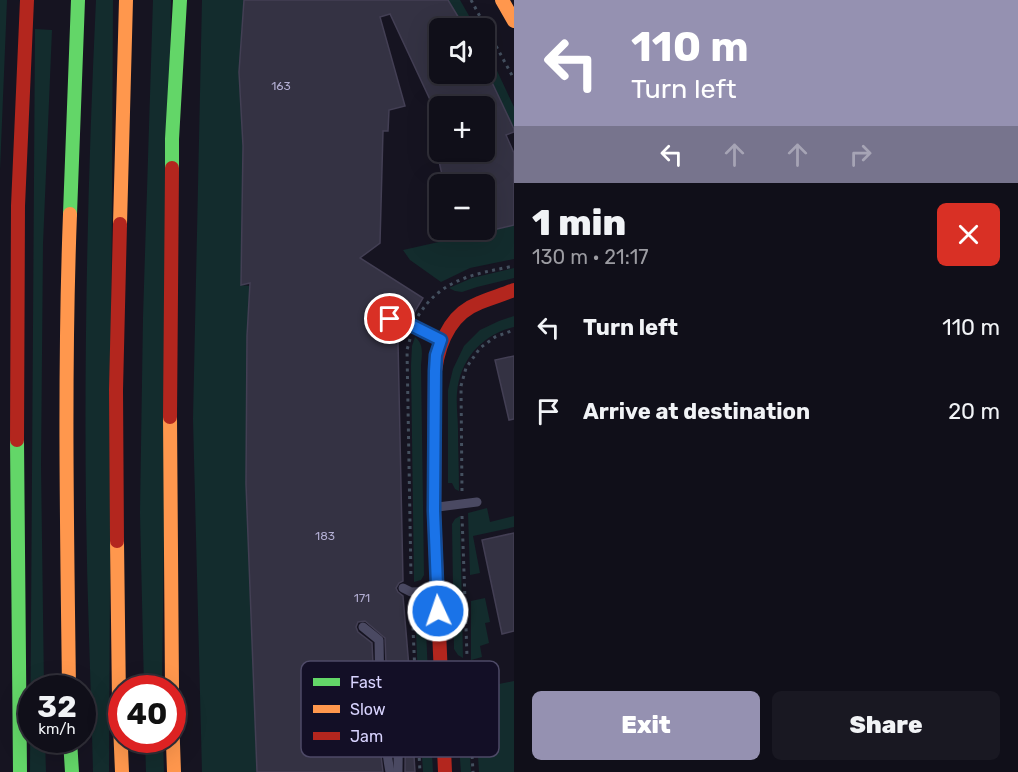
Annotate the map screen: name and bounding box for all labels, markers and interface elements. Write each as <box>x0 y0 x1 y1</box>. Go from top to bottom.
map controls <box>429 18 495 240</box>
button: sound <box>429 18 495 84</box>
text: 110 m <box>631 22 749 72</box>
icon: left <box>532 24 610 102</box>
text: Turn left <box>631 73 736 105</box>
house number: 163 <box>271 79 291 93</box>
button: + <box>429 96 495 162</box>
icon: left <box>655 138 688 171</box>
icon: ahead <box>718 138 751 171</box>
icon: ahead <box>781 138 814 171</box>
icon: right <box>844 138 877 171</box>
button: − <box>429 174 495 240</box>
text: 1 min <box>532 201 626 244</box>
button: close <box>937 203 1000 266</box>
text: 130 m · 21:17 <box>532 245 649 269</box>
pin <box>364 293 415 344</box>
icon: arrive <box>373 302 406 335</box>
icon: left <box>532 311 565 344</box>
text: Turn left <box>583 314 678 341</box>
text: 110 m <box>942 314 1000 341</box>
icon: arrive <box>532 395 565 428</box>
text: Arrive at destination <box>583 398 810 425</box>
text: 20 m <box>948 398 1000 425</box>
house number: 183 <box>315 529 335 543</box>
position arrow <box>406 579 470 643</box>
house number: 171 <box>354 591 370 605</box>
legend <box>301 661 499 757</box>
text: Fast <box>350 673 382 692</box>
speed limit sign: 40 <box>108 675 186 753</box>
text: 32 <box>37 689 77 725</box>
button: Exit <box>532 691 760 760</box>
button: Share <box>772 691 1000 760</box>
text: Slow <box>350 700 386 719</box>
text: km/h <box>38 720 76 738</box>
text: Jam <box>350 727 383 746</box>

